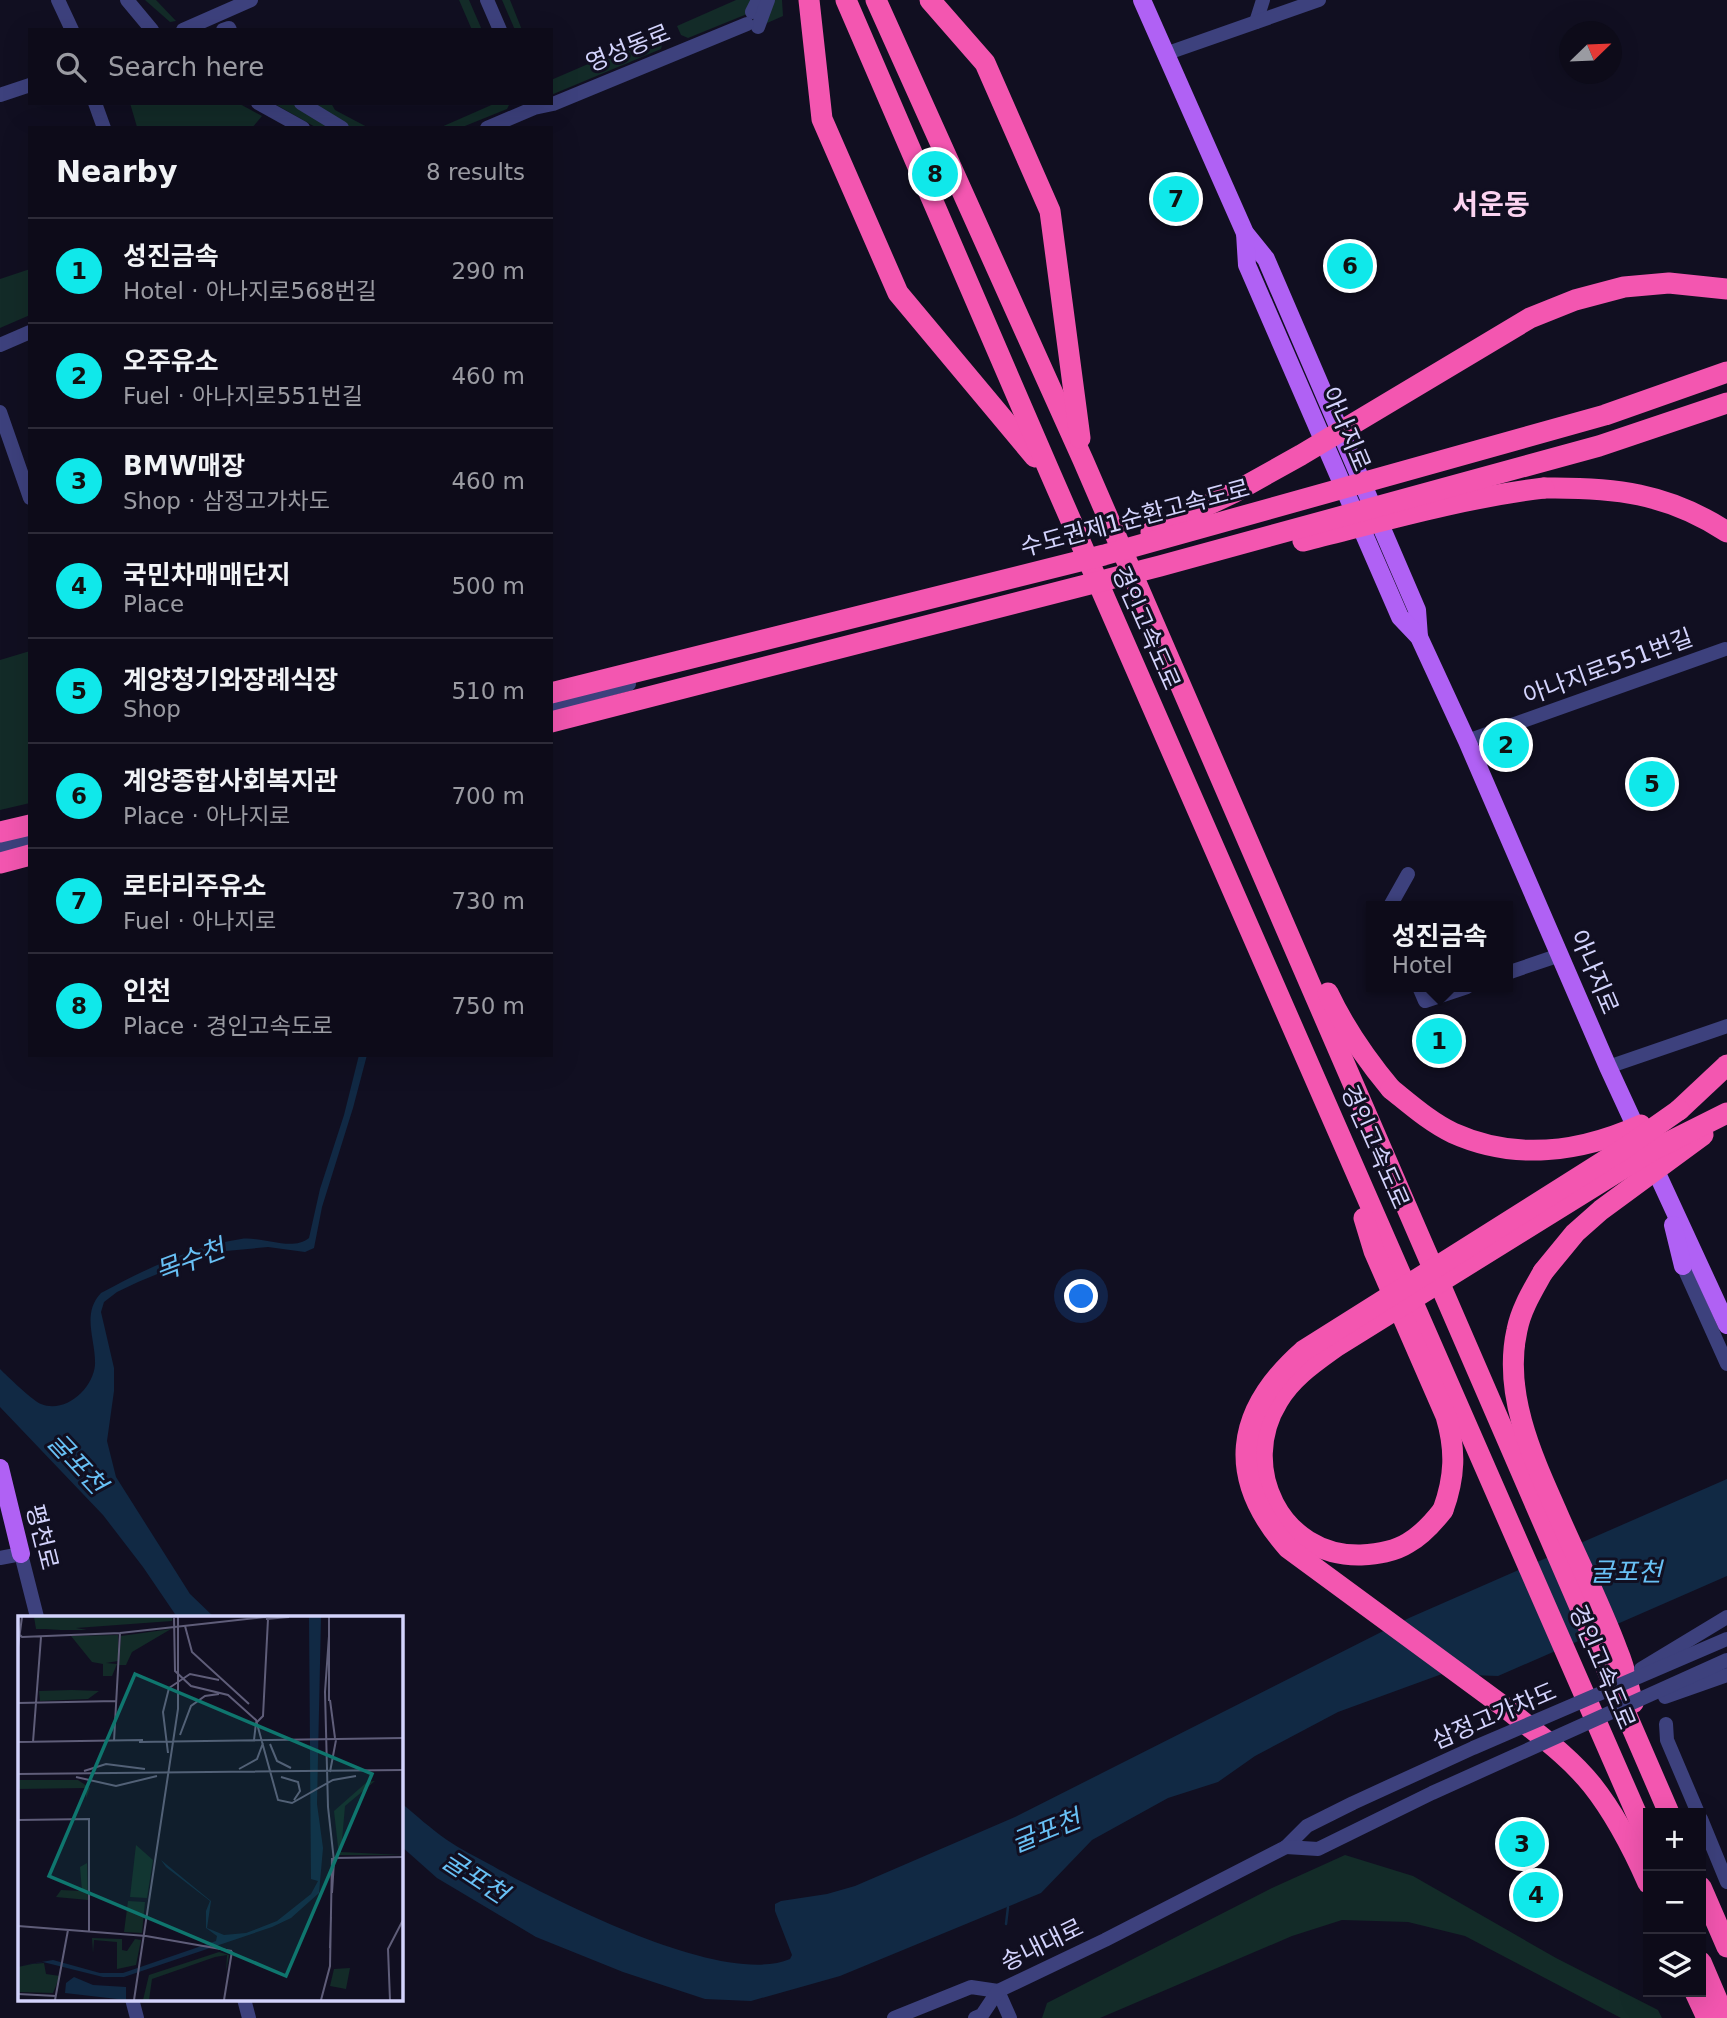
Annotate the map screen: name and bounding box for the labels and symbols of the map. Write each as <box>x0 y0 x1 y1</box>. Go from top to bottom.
street label: 영성동로 <box>582 18 674 78</box>
north arrow <box>1559 21 1622 84</box>
pin: 8 <box>912 148 958 200</box>
pin: 7 <box>1153 173 1199 225</box>
district label: 서운동 <box>1452 188 1530 221</box>
pin: 6 <box>1327 240 1373 292</box>
street label: 아나지로 <box>1316 383 1376 475</box>
street label: 수도권제1순환고속도로 <box>1017 474 1253 562</box>
street label: 경인고속도로 <box>1106 562 1186 694</box>
street label: 아나지로551번길 <box>1519 623 1697 711</box>
pin: 2 <box>1483 719 1529 771</box>
pin: 5 <box>1629 758 1675 810</box>
street label: 아나지로 <box>1564 926 1624 1018</box>
pin: 1 <box>1416 1015 1462 1067</box>
street label: 경인고속도로 <box>1335 1081 1415 1213</box>
water label: 목수천 <box>151 1232 232 1287</box>
your location <box>1064 1279 1098 1313</box>
water label: 굴포천 <box>42 1427 115 1502</box>
street label: 평천로 <box>20 1501 64 1573</box>
water label: 굴포천 <box>1590 1557 1665 1587</box>
street label: 경인고속도로 <box>1563 1601 1641 1733</box>
inset map <box>18 1616 402 2000</box>
street label: 삼정고가차도 <box>1428 1677 1560 1755</box>
water label: 굴포천 <box>1007 1802 1088 1858</box>
pin: 3 <box>1499 1818 1545 1870</box>
water label: 굴포천 <box>437 1845 516 1911</box>
pin: 4 <box>1513 1869 1559 1921</box>
street label: 송내대로 <box>996 1913 1088 1977</box>

